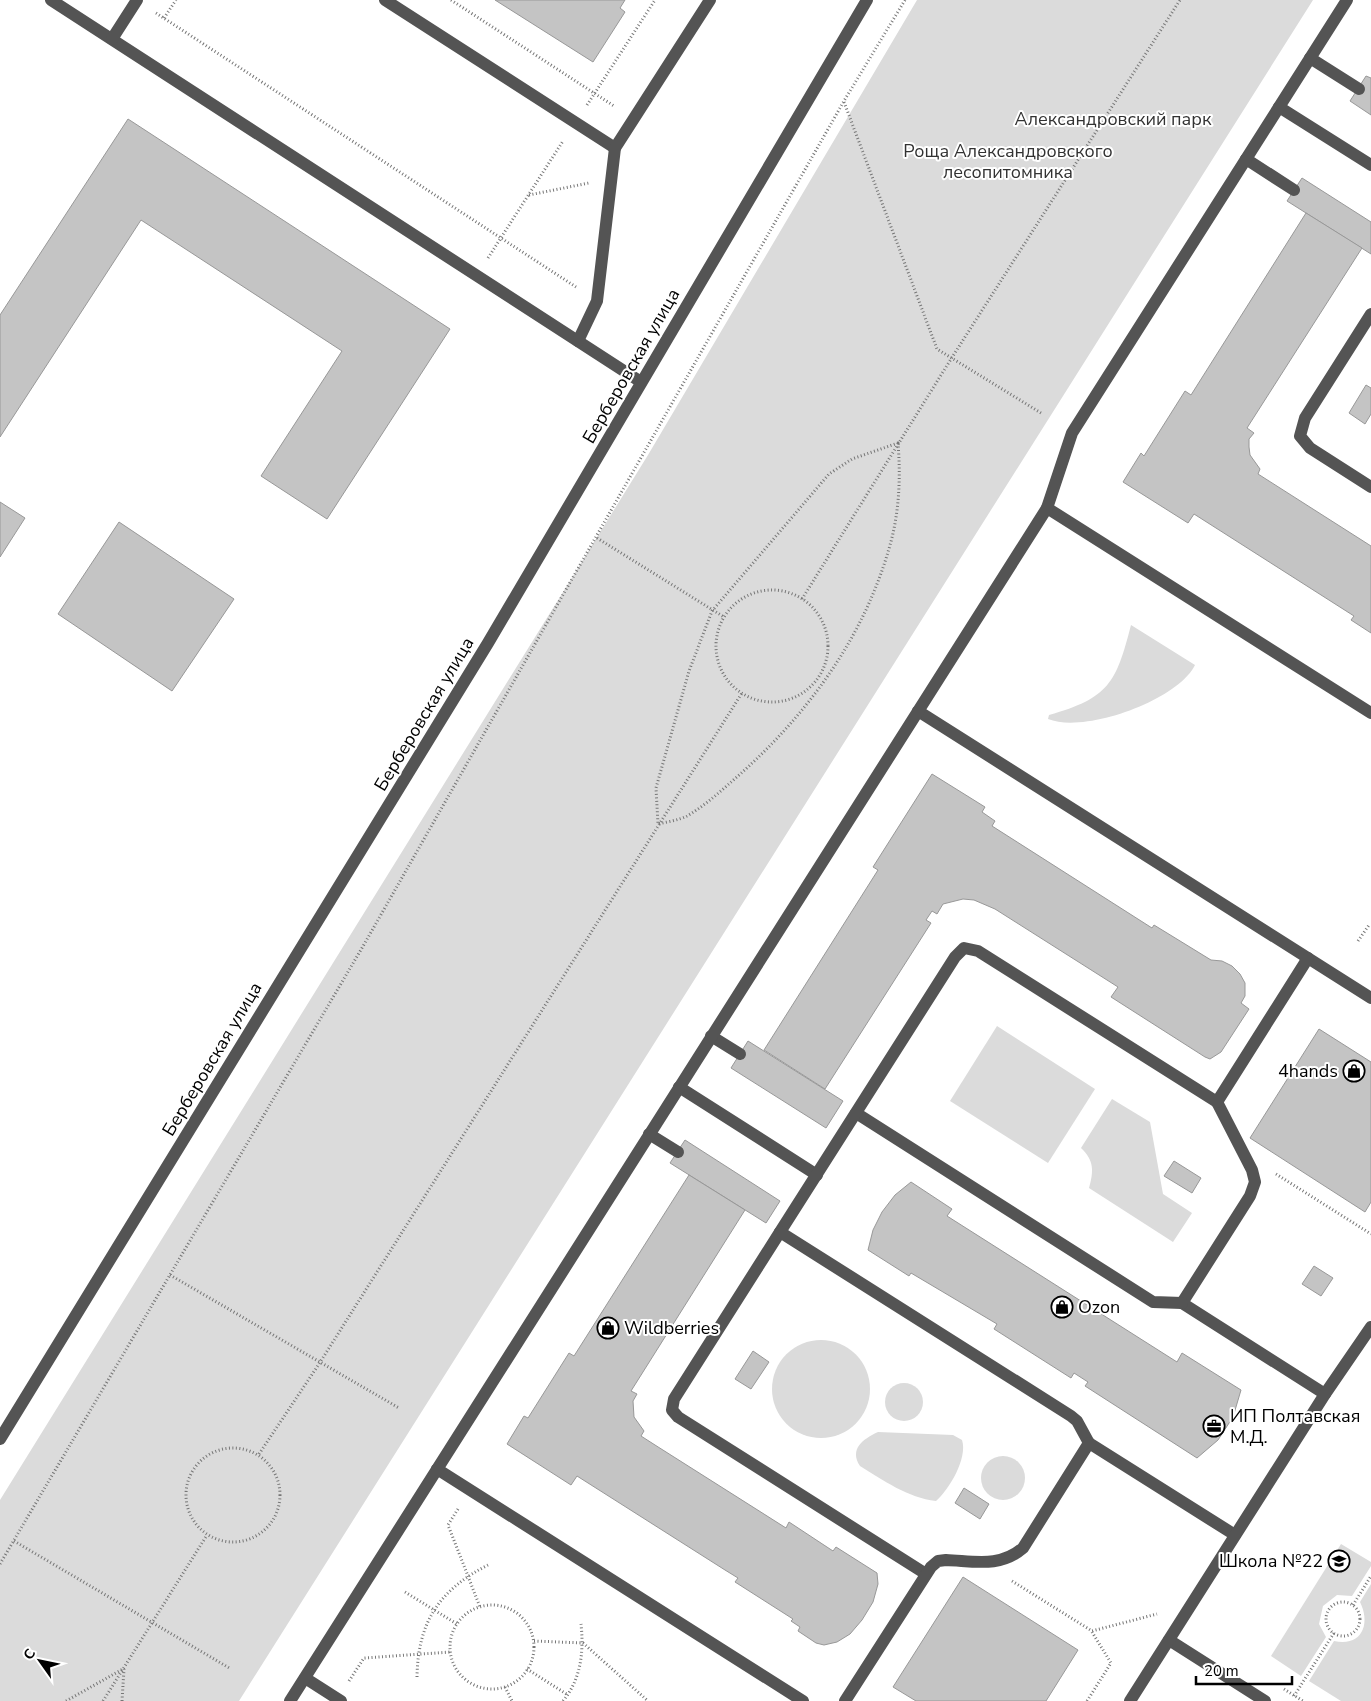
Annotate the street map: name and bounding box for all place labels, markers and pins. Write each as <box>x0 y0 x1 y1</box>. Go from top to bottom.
place label: 4hands <box>1278 1059 1338 1083</box>
shop icon: 4hands <box>1342 1059 1366 1083</box>
shop icon: Ozon <box>1050 1295 1074 1319</box>
place label: Ozon <box>1078 1295 1120 1319</box>
shop icon: Wildberries <box>596 1316 620 1340</box>
place label: Wildberries <box>624 1316 719 1340</box>
place label: ИП Полтавская М.Д. <box>1230 1404 1360 1449</box>
office icon: ИП Полтавская М.Д. <box>1202 1414 1226 1438</box>
place label: Школа №22 <box>1219 1549 1323 1573</box>
school or university icon: Школа №22 <box>1327 1549 1351 1573</box>

